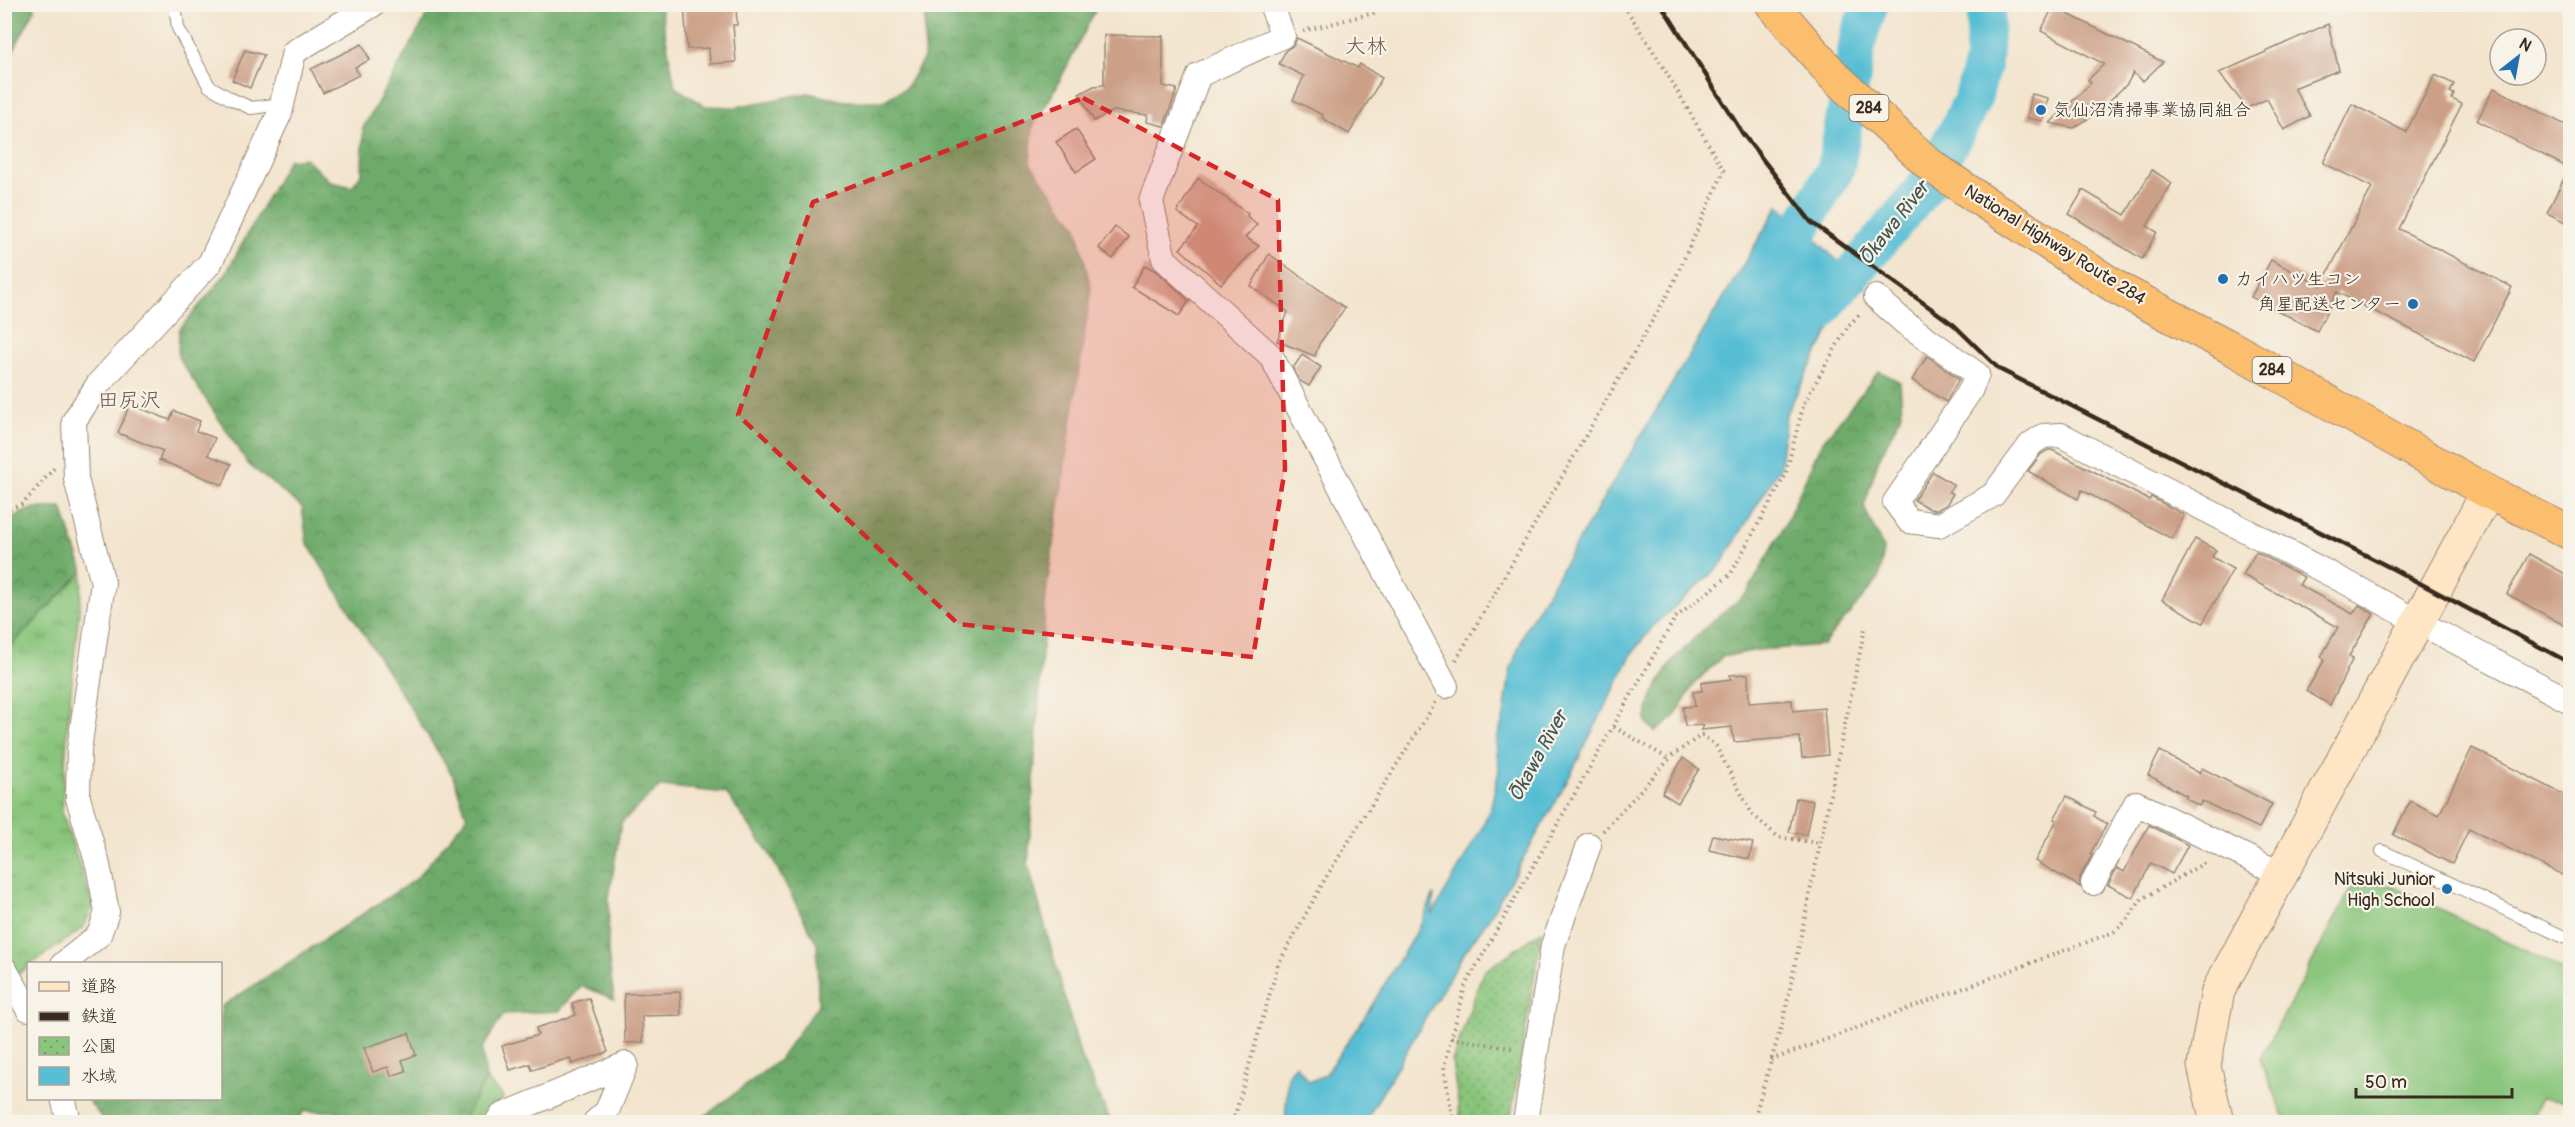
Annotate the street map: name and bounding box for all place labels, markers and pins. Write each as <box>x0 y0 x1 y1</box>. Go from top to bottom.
place label: 気仙沼清掃事業協同組合 <box>2053 99 2251 122</box>
marker: 気仙沼清掃事業協同組合 <box>2034 103 2048 117</box>
place label: カイハツ生コン <box>2235 268 2361 291</box>
marker: カイハツ生コン <box>2216 272 2230 286</box>
place label: 角星配送センター <box>2258 293 2401 316</box>
marker: 角星配送センター <box>2406 297 2420 311</box>
place label: Nitsuki Junior High School <box>2334 868 2436 912</box>
marker: Nitsuki Junior High School <box>2440 882 2454 896</box>

